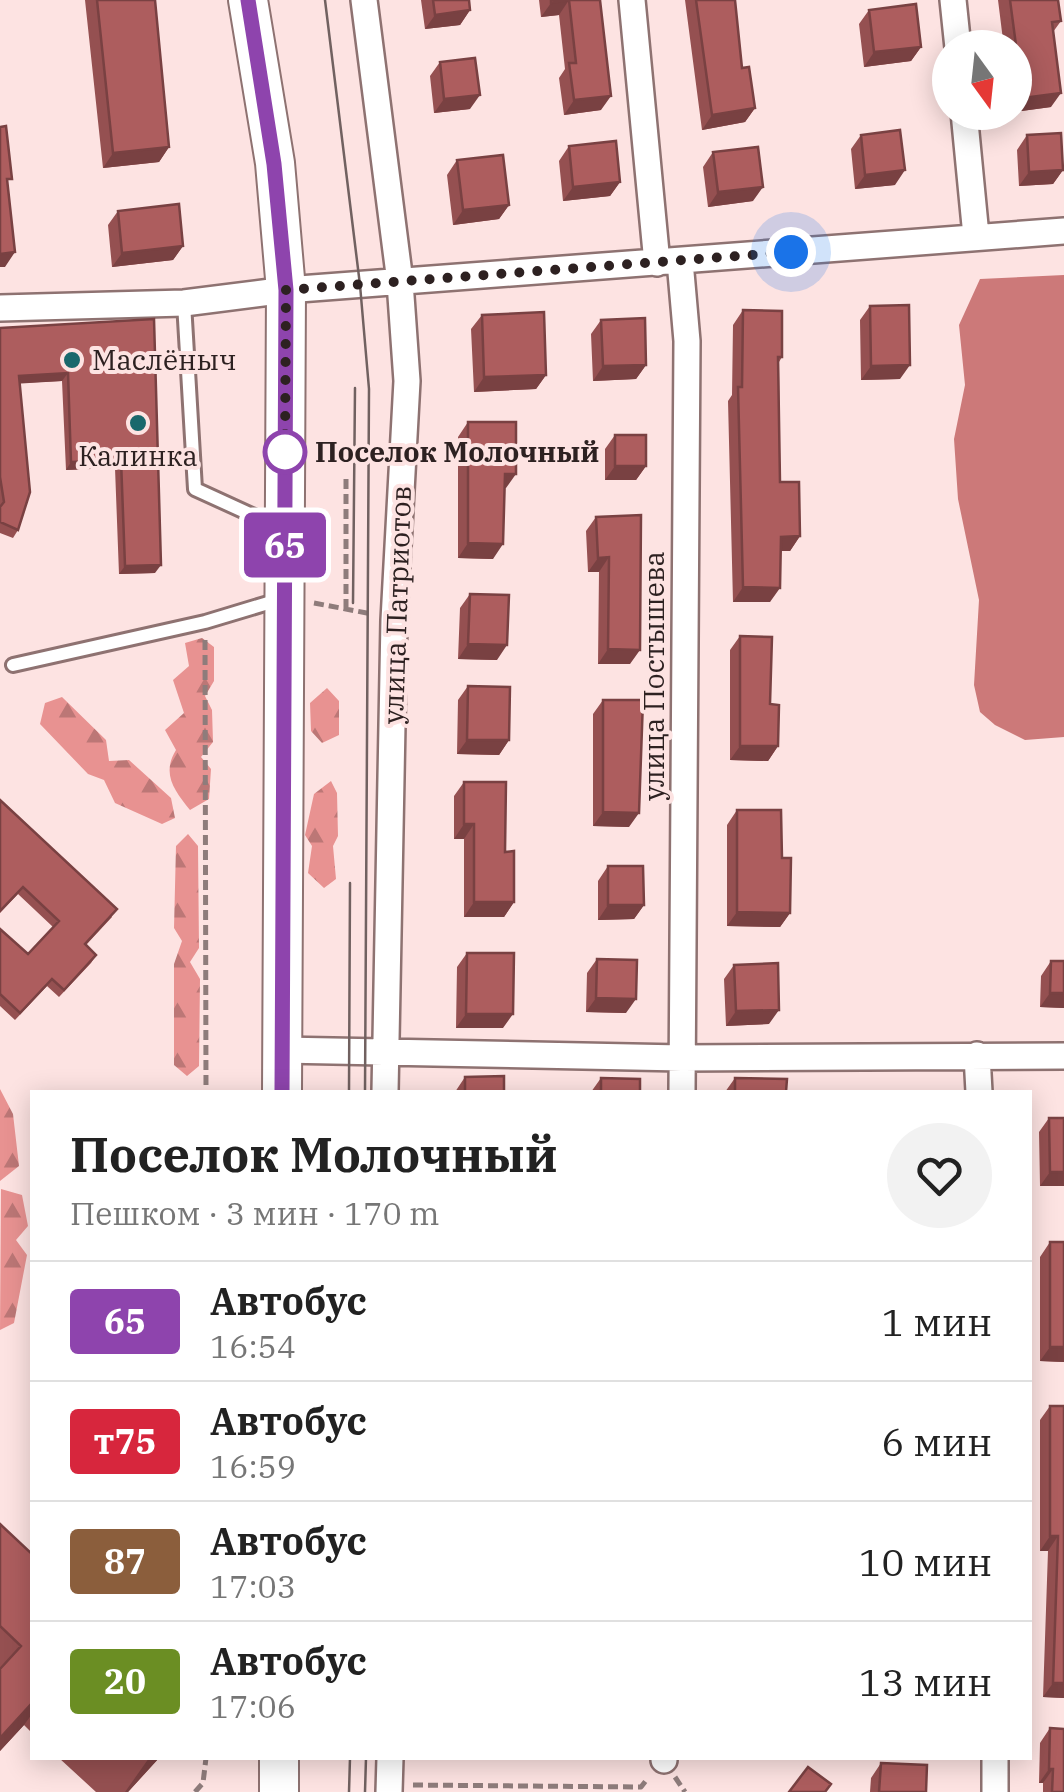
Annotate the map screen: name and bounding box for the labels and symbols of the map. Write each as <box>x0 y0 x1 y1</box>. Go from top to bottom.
north arrow <box>932 30 1032 130</box>
your location <box>766 227 816 277</box>
place label: Маслёныч <box>92 341 236 378</box>
marker: Маслёныч <box>61 349 83 371</box>
marker: Калинка <box>127 412 149 434</box>
marker: Поселок Молочный <box>264 431 306 473</box>
place label: Поселок Молочный <box>315 433 599 470</box>
place label: Калинка <box>78 437 198 474</box>
street label: улица Патриотов <box>374 485 419 725</box>
line badge: 65 <box>240 512 330 578</box>
street label: улица Постышева <box>635 551 672 801</box>

